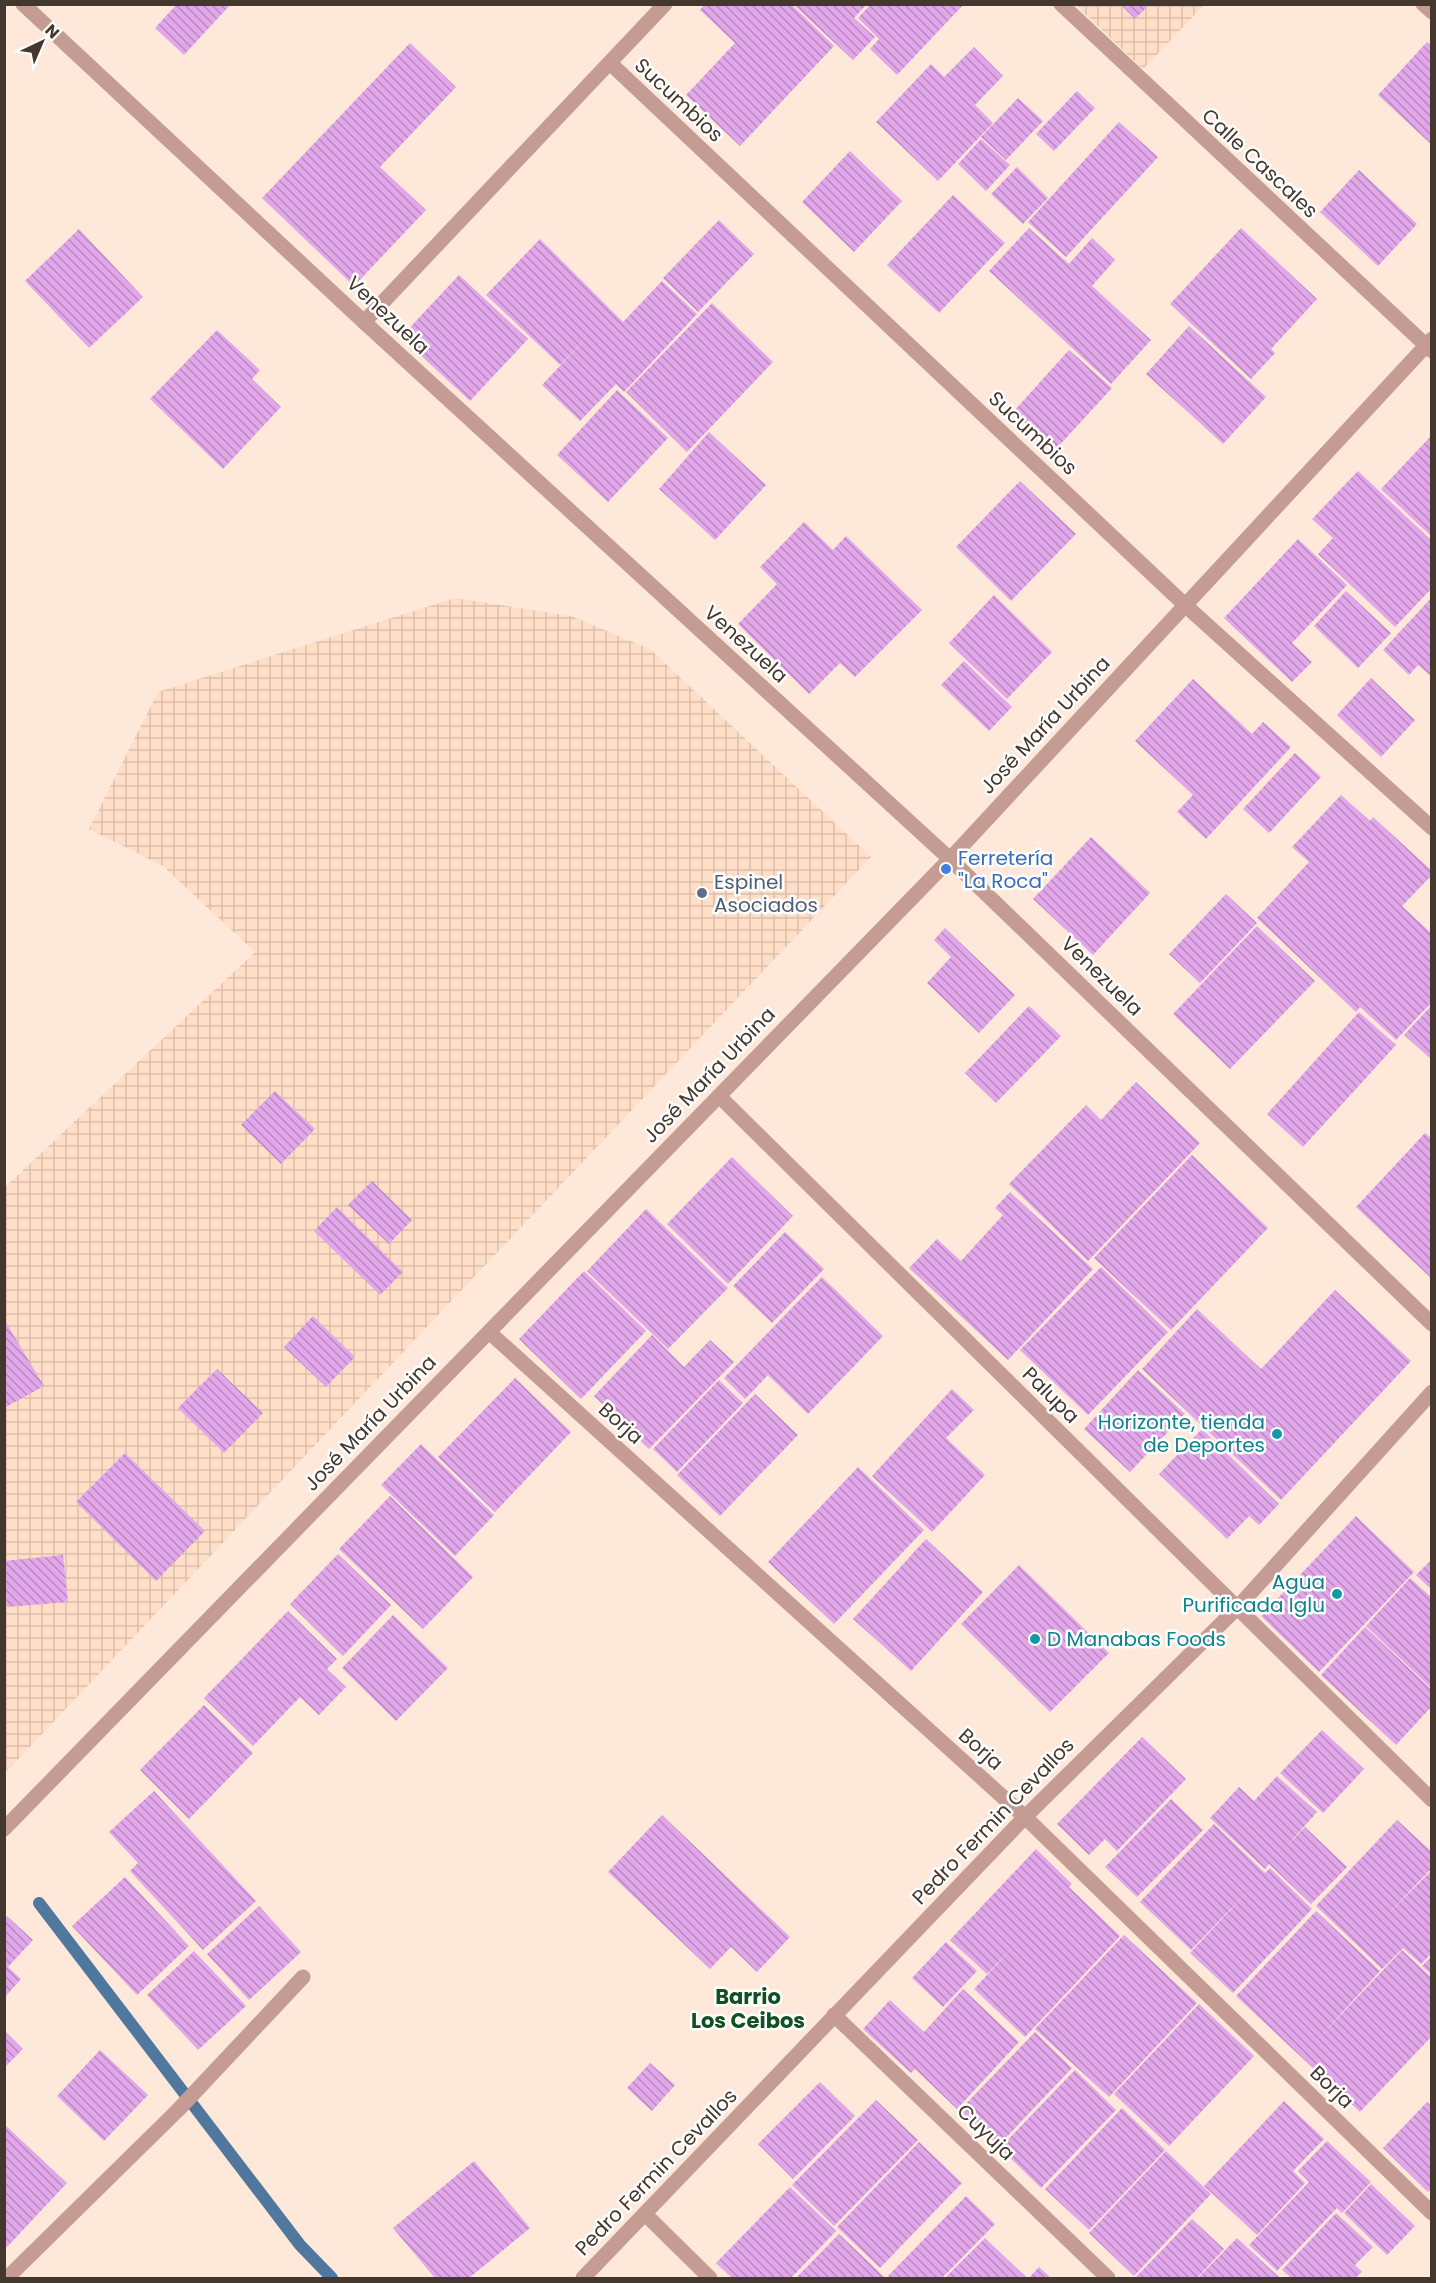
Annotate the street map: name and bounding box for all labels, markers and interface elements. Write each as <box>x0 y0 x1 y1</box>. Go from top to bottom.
north arrow <box>12 12 72 72</box>
text: N <box>40 19 64 44</box>
street label: Sucumbios <box>629 52 729 148</box>
street label: Calle Cascales <box>1196 102 1324 224</box>
street label: Venezuela <box>340 269 436 361</box>
street label: Sucumbios <box>983 385 1083 481</box>
street label: Venezuela <box>698 599 794 689</box>
street label: José María Urbina <box>974 650 1116 800</box>
place label: Ferretería "La Roca" <box>958 844 1053 895</box>
marker: Ferretería "La Roca" <box>939 862 953 876</box>
place label: Espinel Asociados <box>714 868 818 919</box>
marker: Espinel Asociados <box>695 886 709 900</box>
street label: Venezuela <box>1055 930 1149 1022</box>
street label: José María Urbina <box>637 1001 781 1149</box>
street label: José María Urbina <box>298 1349 442 1497</box>
street label: Palupa <box>1016 1360 1086 1430</box>
street label: Borja <box>593 1396 649 1450</box>
place label: Horizonte, tienda de Deportes <box>1098 1408 1265 1459</box>
marker: Horizonte, tienda de Deportes <box>1270 1427 1284 1441</box>
place label: Agua Purificada Iglu <box>1183 1568 1325 1619</box>
marker: Agua Purificada Iglu <box>1330 1587 1344 1601</box>
place label: D Manabas Foods <box>1047 1625 1226 1653</box>
marker: D Manabas Foods <box>1028 1632 1042 1646</box>
street label: Borja <box>953 1722 1009 1776</box>
street label: Pedro Fermin Cevallos <box>906 1731 1080 1911</box>
district label: Barrio Los Ceibos <box>691 1982 805 2035</box>
street label: Borja <box>1304 2059 1360 2115</box>
street label: Pedro Fermin Cevallos <box>569 2082 743 2262</box>
street label: Cuyuja <box>951 2097 1021 2167</box>

